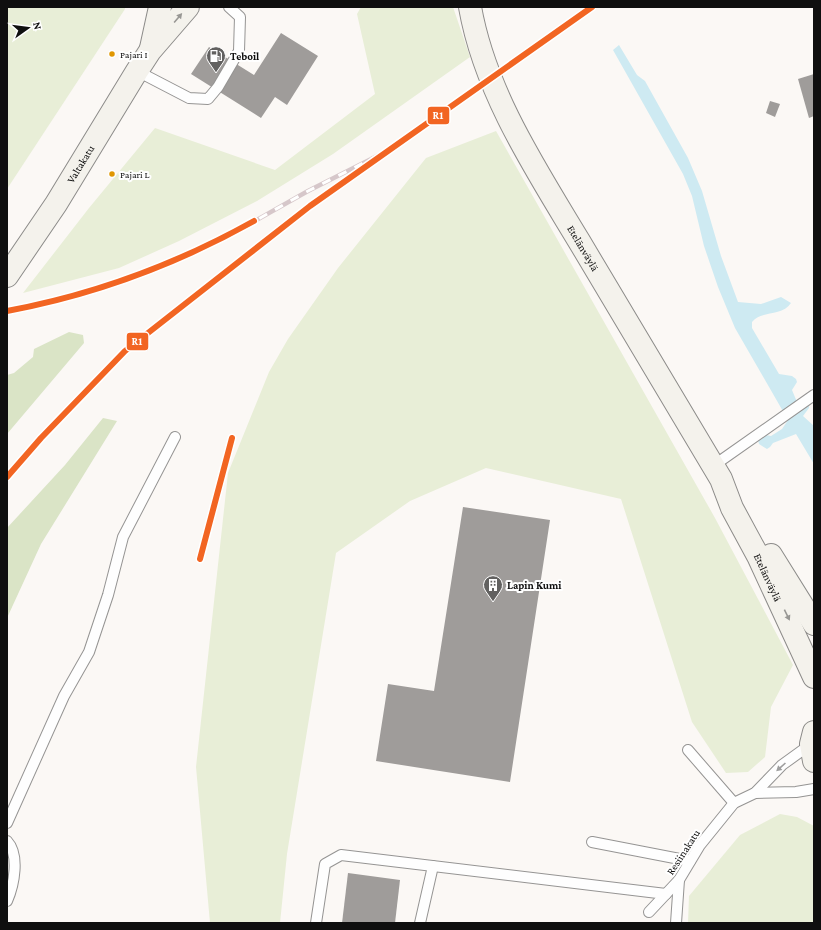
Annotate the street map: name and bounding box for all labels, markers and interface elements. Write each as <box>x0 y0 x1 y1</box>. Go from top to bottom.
north arrow <box>8 8 48 48</box>
one-way arrow <box>173 13 182 24</box>
text: N <box>31 20 45 31</box>
fuel station icon: Teboil <box>205 45 227 73</box>
marker: Pajari I <box>107 49 117 59</box>
place label: Pajari I <box>120 49 148 61</box>
place label: Teboil <box>230 50 260 62</box>
line badge: R1 <box>427 106 450 125</box>
text: R1 <box>433 109 443 121</box>
street label: Valtakatu <box>64 143 97 185</box>
marker: Pajari L <box>107 169 117 179</box>
place label: Pajari L <box>120 169 150 181</box>
street label: Etelänväylä <box>565 223 602 273</box>
line badge: R1 <box>126 332 149 351</box>
text: R1 <box>132 335 142 347</box>
street label: Etelänväylä <box>752 552 784 603</box>
building icon: Lapin Kumi <box>482 574 504 602</box>
place label: Lapin Kumi <box>507 579 562 591</box>
one-way arrow <box>784 609 790 620</box>
one-way arrow <box>776 762 786 771</box>
street label: Resiinakatu <box>664 827 702 877</box>

